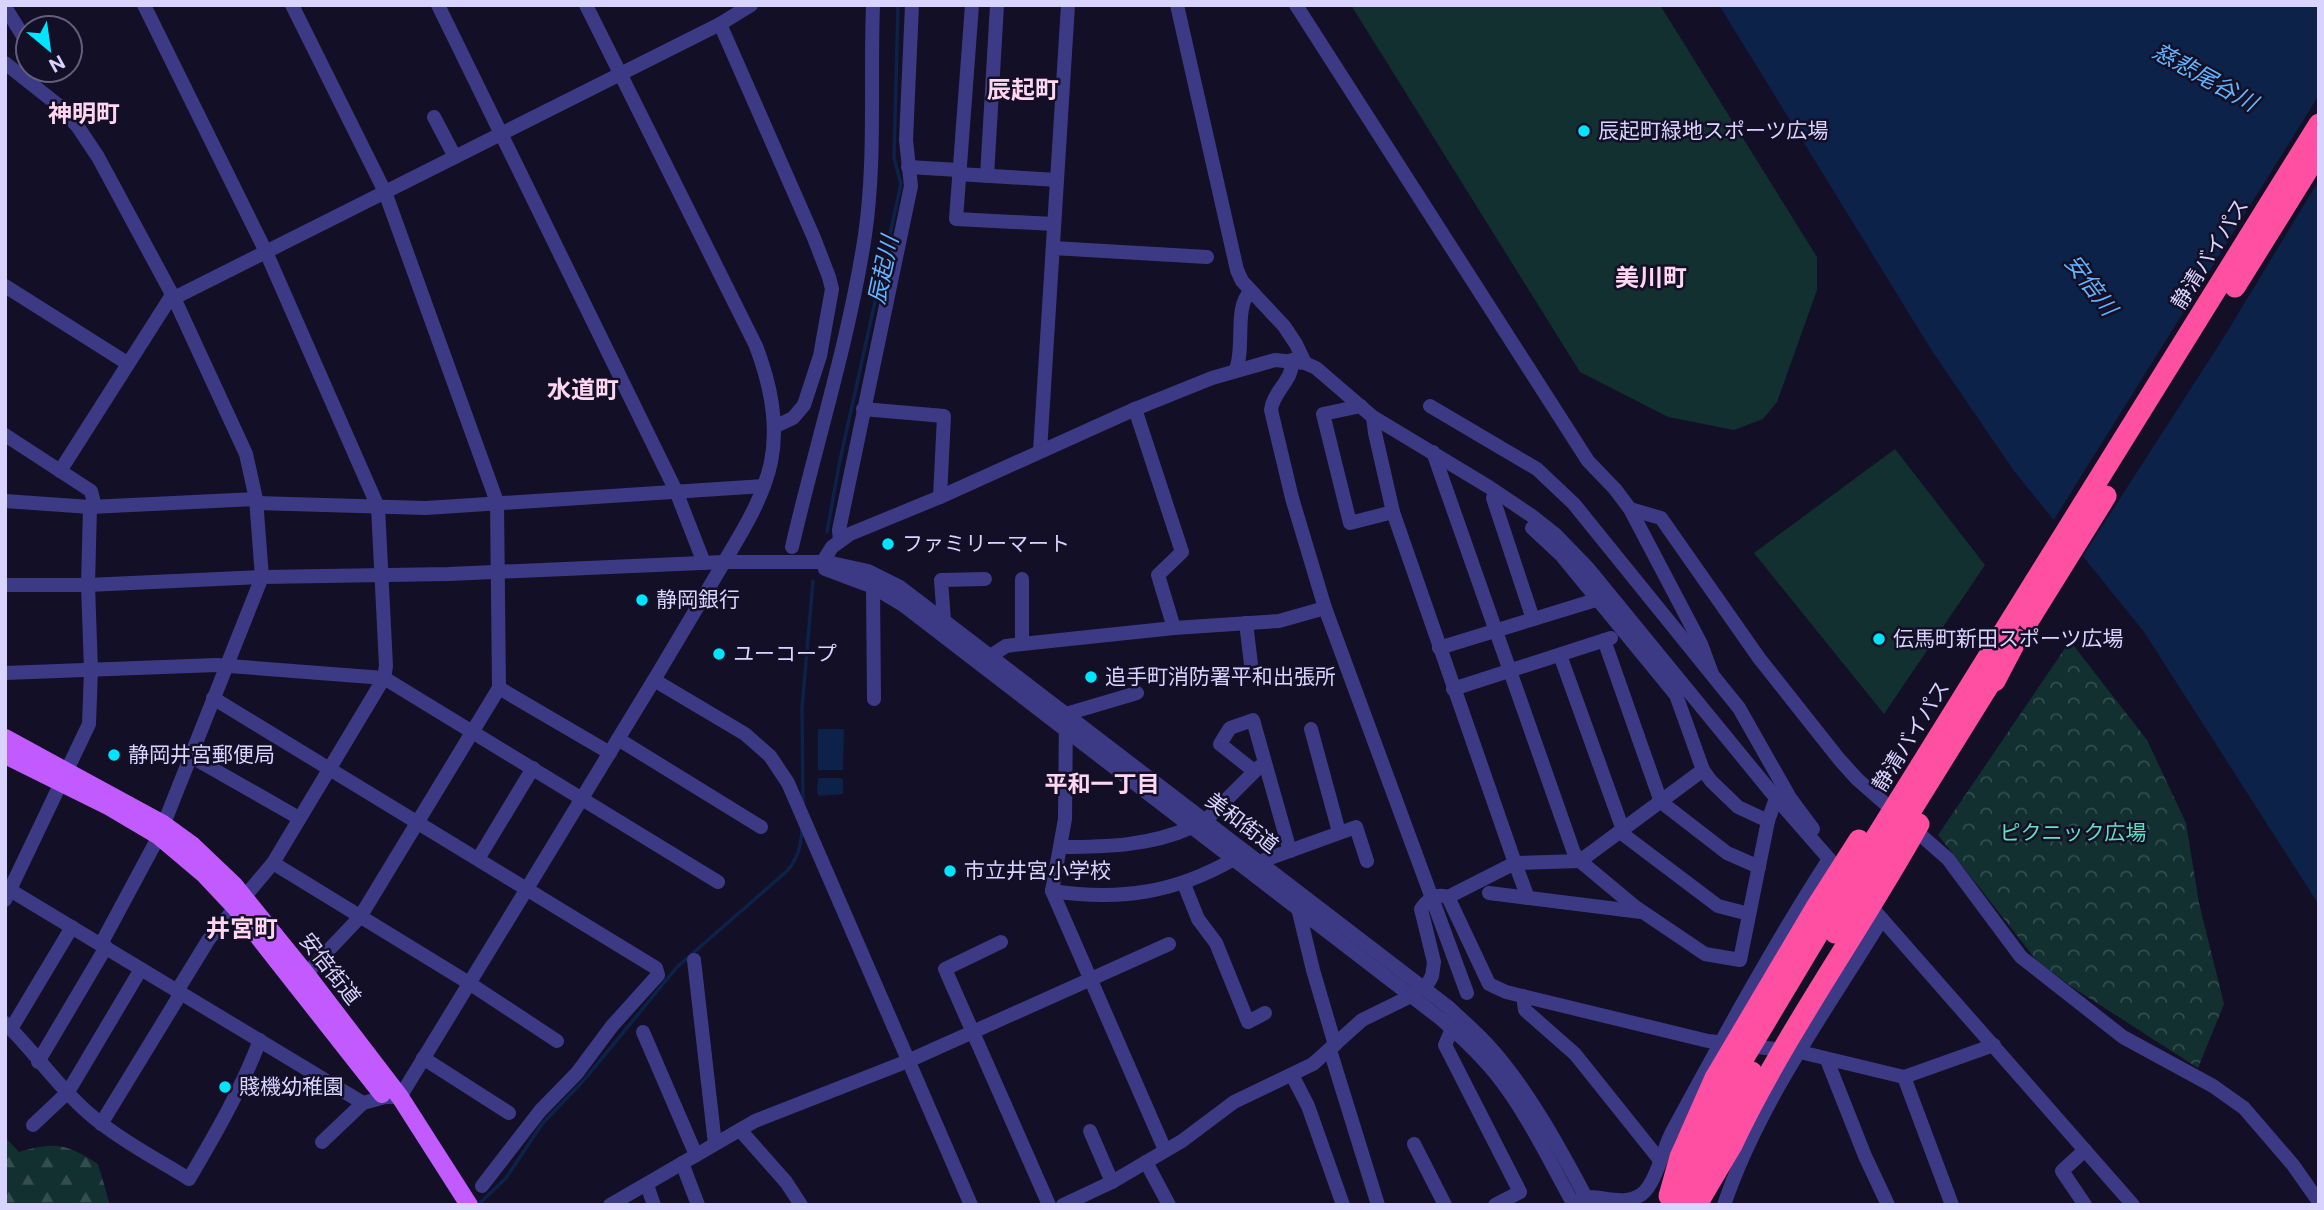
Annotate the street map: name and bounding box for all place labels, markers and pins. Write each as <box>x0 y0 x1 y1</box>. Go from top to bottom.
place label: 辰起町緑地スポーツ広場 <box>1598 118 1829 143</box>
marker: 辰起町緑地スポーツ広場 <box>1576 123 1592 139</box>
place label: ファミリーマート <box>902 531 1070 556</box>
marker: ファミリーマート <box>880 536 896 552</box>
place label: 静岡銀行 <box>656 587 740 612</box>
marker: 静岡銀行 <box>634 592 650 608</box>
place label: 伝馬町新田スポーツ広場 <box>1893 626 2124 651</box>
marker: 伝馬町新田スポーツ広場 <box>1871 631 1887 647</box>
place label: ユーコープ <box>733 641 837 666</box>
marker: ユーコープ <box>711 646 727 662</box>
place label: 追手町消防署平和出張所 <box>1105 664 1336 689</box>
marker: 追手町消防署平和出張所 <box>1083 669 1099 685</box>
place label: 静岡井宮郵便局 <box>128 742 275 767</box>
marker: 静岡井宮郵便局 <box>106 747 122 763</box>
place label: 市立井宮小学校 <box>964 858 1111 883</box>
marker: 市立井宮小学校 <box>942 863 958 879</box>
place label: 賤機幼稚園 <box>239 1074 344 1099</box>
marker: 賤機幼稚園 <box>217 1079 233 1095</box>

